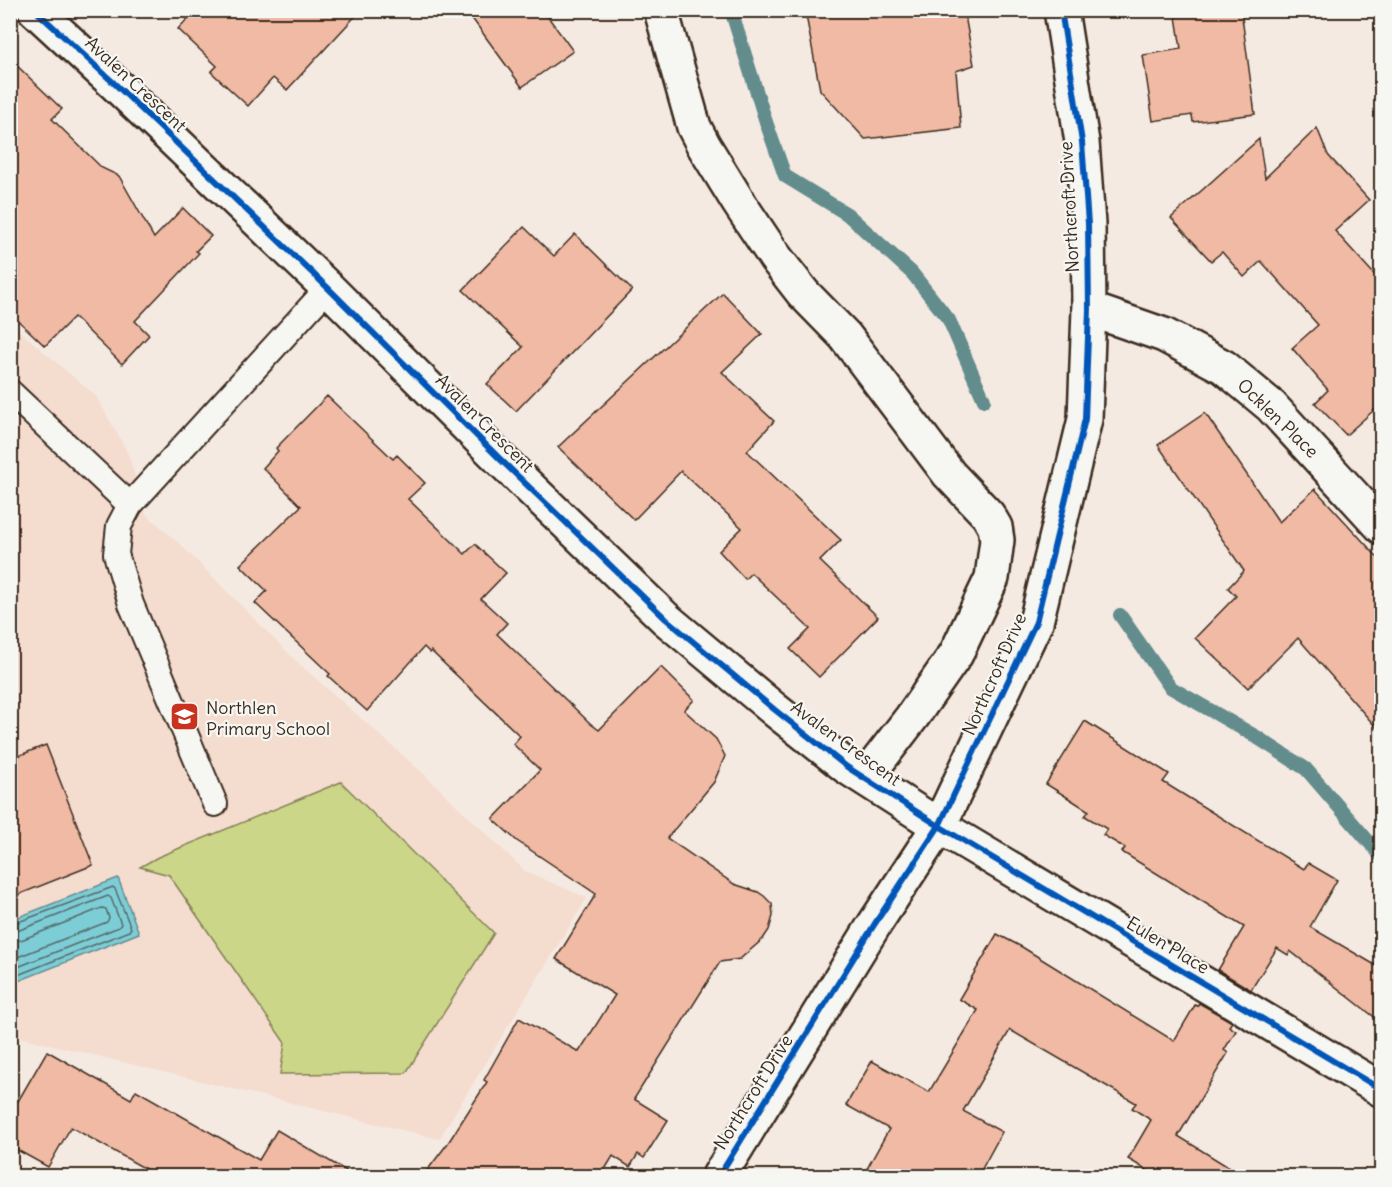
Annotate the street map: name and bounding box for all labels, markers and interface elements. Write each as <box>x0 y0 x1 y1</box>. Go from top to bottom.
street label: Avalen Crescent <box>81 31 191 137</box>
street label: Northcroft Drive <box>1054 141 1084 273</box>
street label: Avalen Crescent <box>431 369 539 477</box>
street label: Ocklen Place <box>1232 374 1324 462</box>
street label: Northcroft Drive <box>957 609 1031 739</box>
street label: Avalen Crescent <box>787 695 905 791</box>
place label: Northlen Primary School <box>206 696 330 740</box>
school or university icon: Northlen Primary School <box>169 701 201 733</box>
street label: Eulen Place <box>1122 911 1214 979</box>
street label: Northcroft Drive <box>708 1030 798 1154</box>

